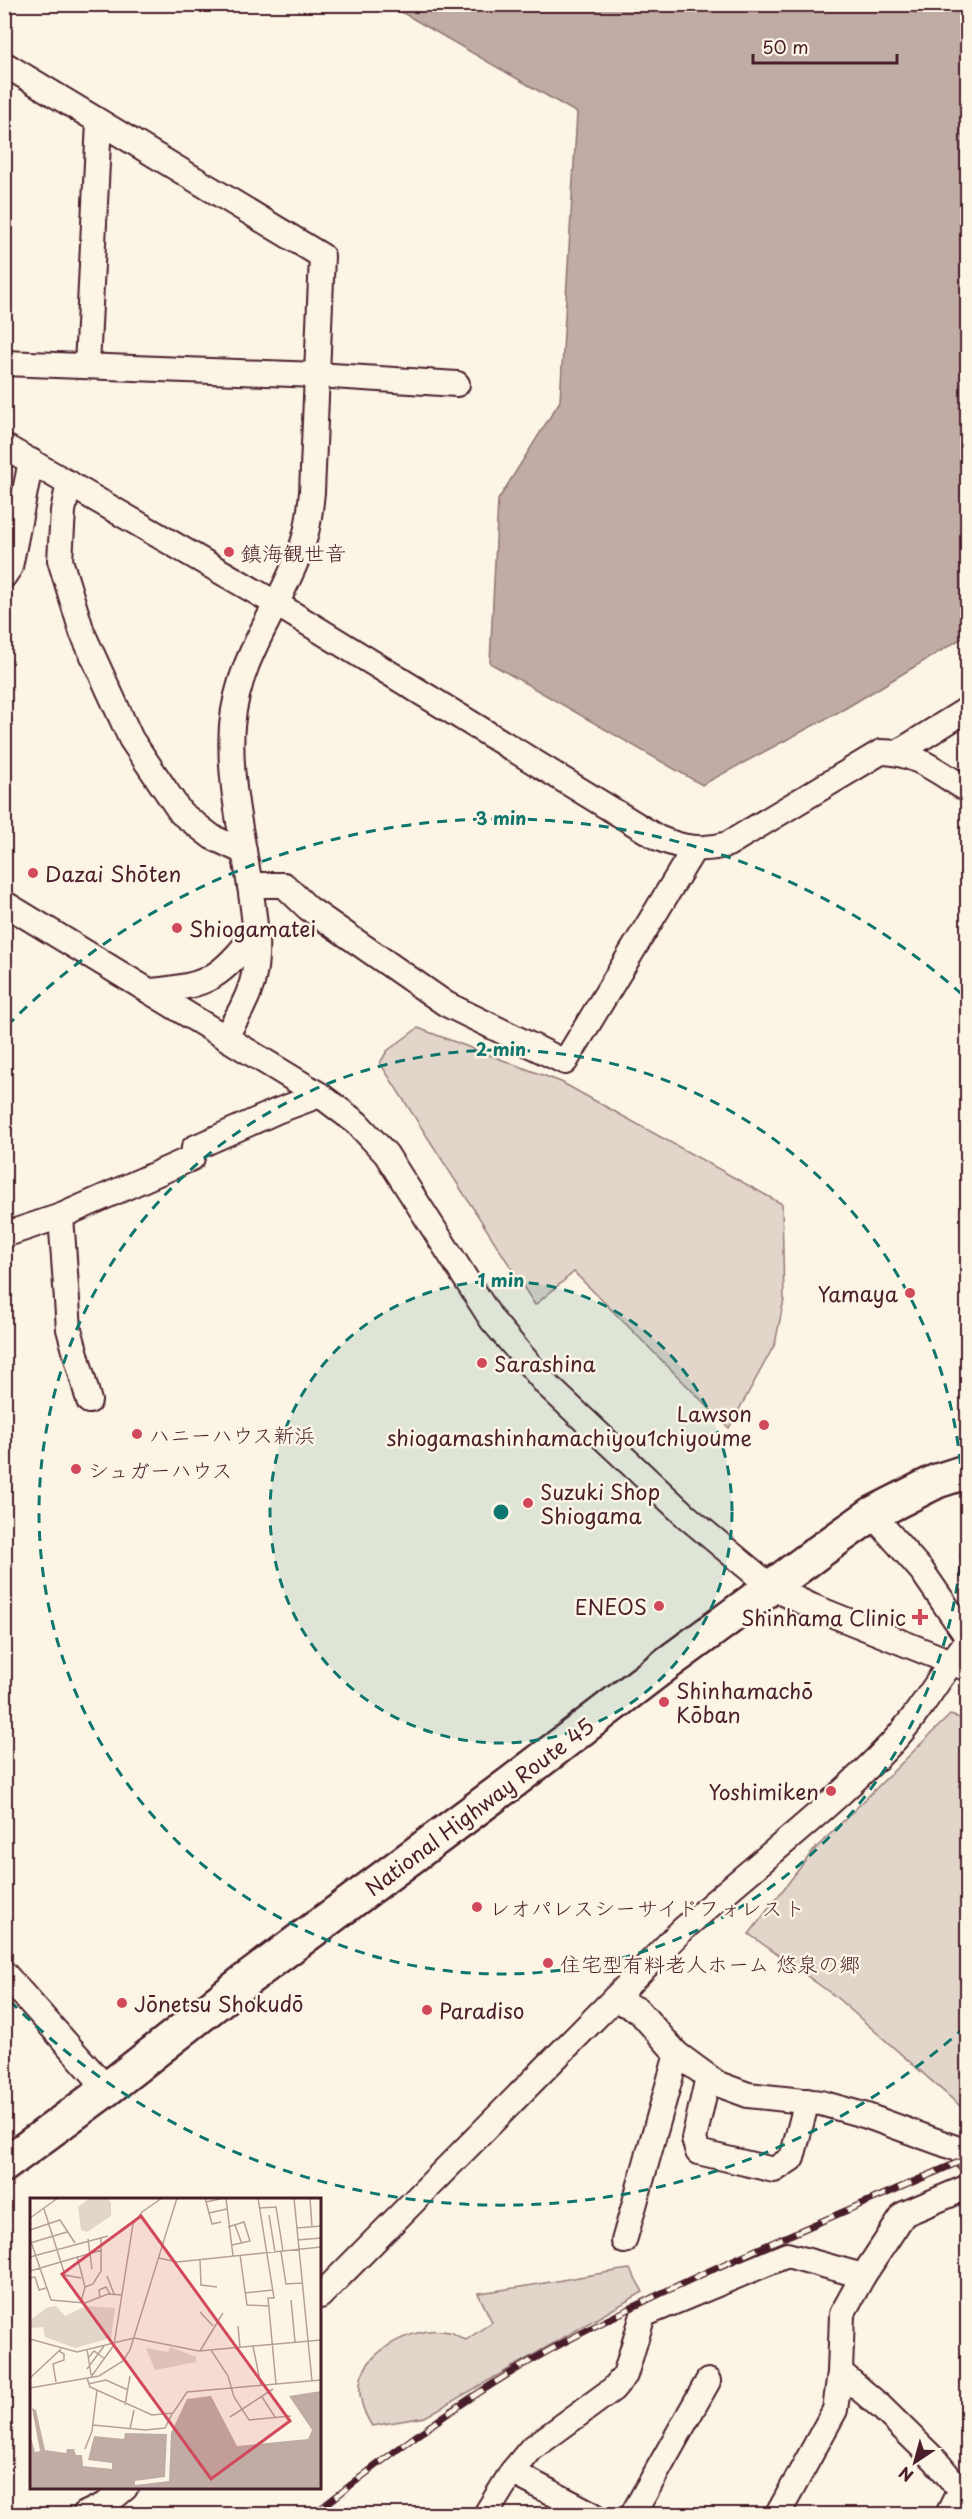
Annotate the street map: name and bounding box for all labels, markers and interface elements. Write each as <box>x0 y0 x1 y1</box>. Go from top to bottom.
scale bar <box>753 27 897 65</box>
text: 50 m <box>762 33 809 60</box>
place label: 鎮海観世音 <box>241 536 346 568</box>
marker: 鎮海観世音 <box>222 545 236 559</box>
text: 3 min <box>476 804 526 831</box>
place label: Dazai Shōten <box>45 857 181 889</box>
marker: Dazai Shōten <box>26 866 40 880</box>
place label: Shiogamatei <box>189 912 316 944</box>
marker: Shiogamatei <box>170 921 184 935</box>
text: 2 min <box>476 1035 526 1062</box>
text: 1 min <box>478 1266 524 1293</box>
place label: Yamaya <box>817 1277 899 1309</box>
marker: Yamaya <box>903 1286 917 1300</box>
place label: Sarashina <box>494 1347 597 1379</box>
marker: Sarashina <box>475 1356 489 1370</box>
place label: Lawson shiogamashinhamachiyou1chiyoume <box>387 1397 752 1453</box>
place label: ハニーハウス新浜 <box>149 1418 315 1450</box>
marker: Lawson shiogamashinhamachiyou1chiyoume <box>757 1418 771 1432</box>
marker: ハニーハウス新浜 <box>130 1427 144 1441</box>
place label: シュガーハウス <box>88 1453 232 1485</box>
marker: シュガーハウス <box>69 1462 83 1476</box>
place label: Suzuki Shop Shiogama <box>540 1475 660 1531</box>
marker: Suzuki Shop Shiogama <box>521 1496 535 1510</box>
centre of rings <box>491 1502 511 1522</box>
place label: ENEOS <box>575 1590 647 1622</box>
marker: ENEOS <box>652 1599 666 1613</box>
place label: Shinhama Clinic <box>741 1601 906 1633</box>
marker: Shinhama Clinic <box>911 1608 929 1626</box>
place label: Shinhamachō Kōban <box>676 1674 813 1730</box>
marker: Shinhamachō Kōban <box>657 1695 671 1709</box>
street label: National Highway Route 45 <box>358 1709 600 1903</box>
place label: Yoshimiken <box>708 1775 819 1807</box>
marker: Yoshimiken <box>824 1784 838 1798</box>
place label: レオパレスシーサイドフォレスト <box>489 1891 805 1923</box>
marker: レオパレスシーサイドフォレスト <box>470 1900 484 1914</box>
place label: 住宅型有料老人ホーム 悠泉の郷 <box>560 1947 860 1979</box>
marker: 住宅型有料老人ホーム 悠泉の郷 <box>541 1956 555 1970</box>
place label: Jōnetsu Shokudō <box>134 1987 304 2019</box>
place label: Paradiso <box>439 1994 524 2026</box>
marker: Jōnetsu Shokudō <box>115 1996 129 2010</box>
marker: Paradiso <box>420 2003 434 2017</box>
inset map <box>30 2198 321 2489</box>
north arrow <box>885 2432 945 2492</box>
text: N <box>893 2462 918 2488</box>

